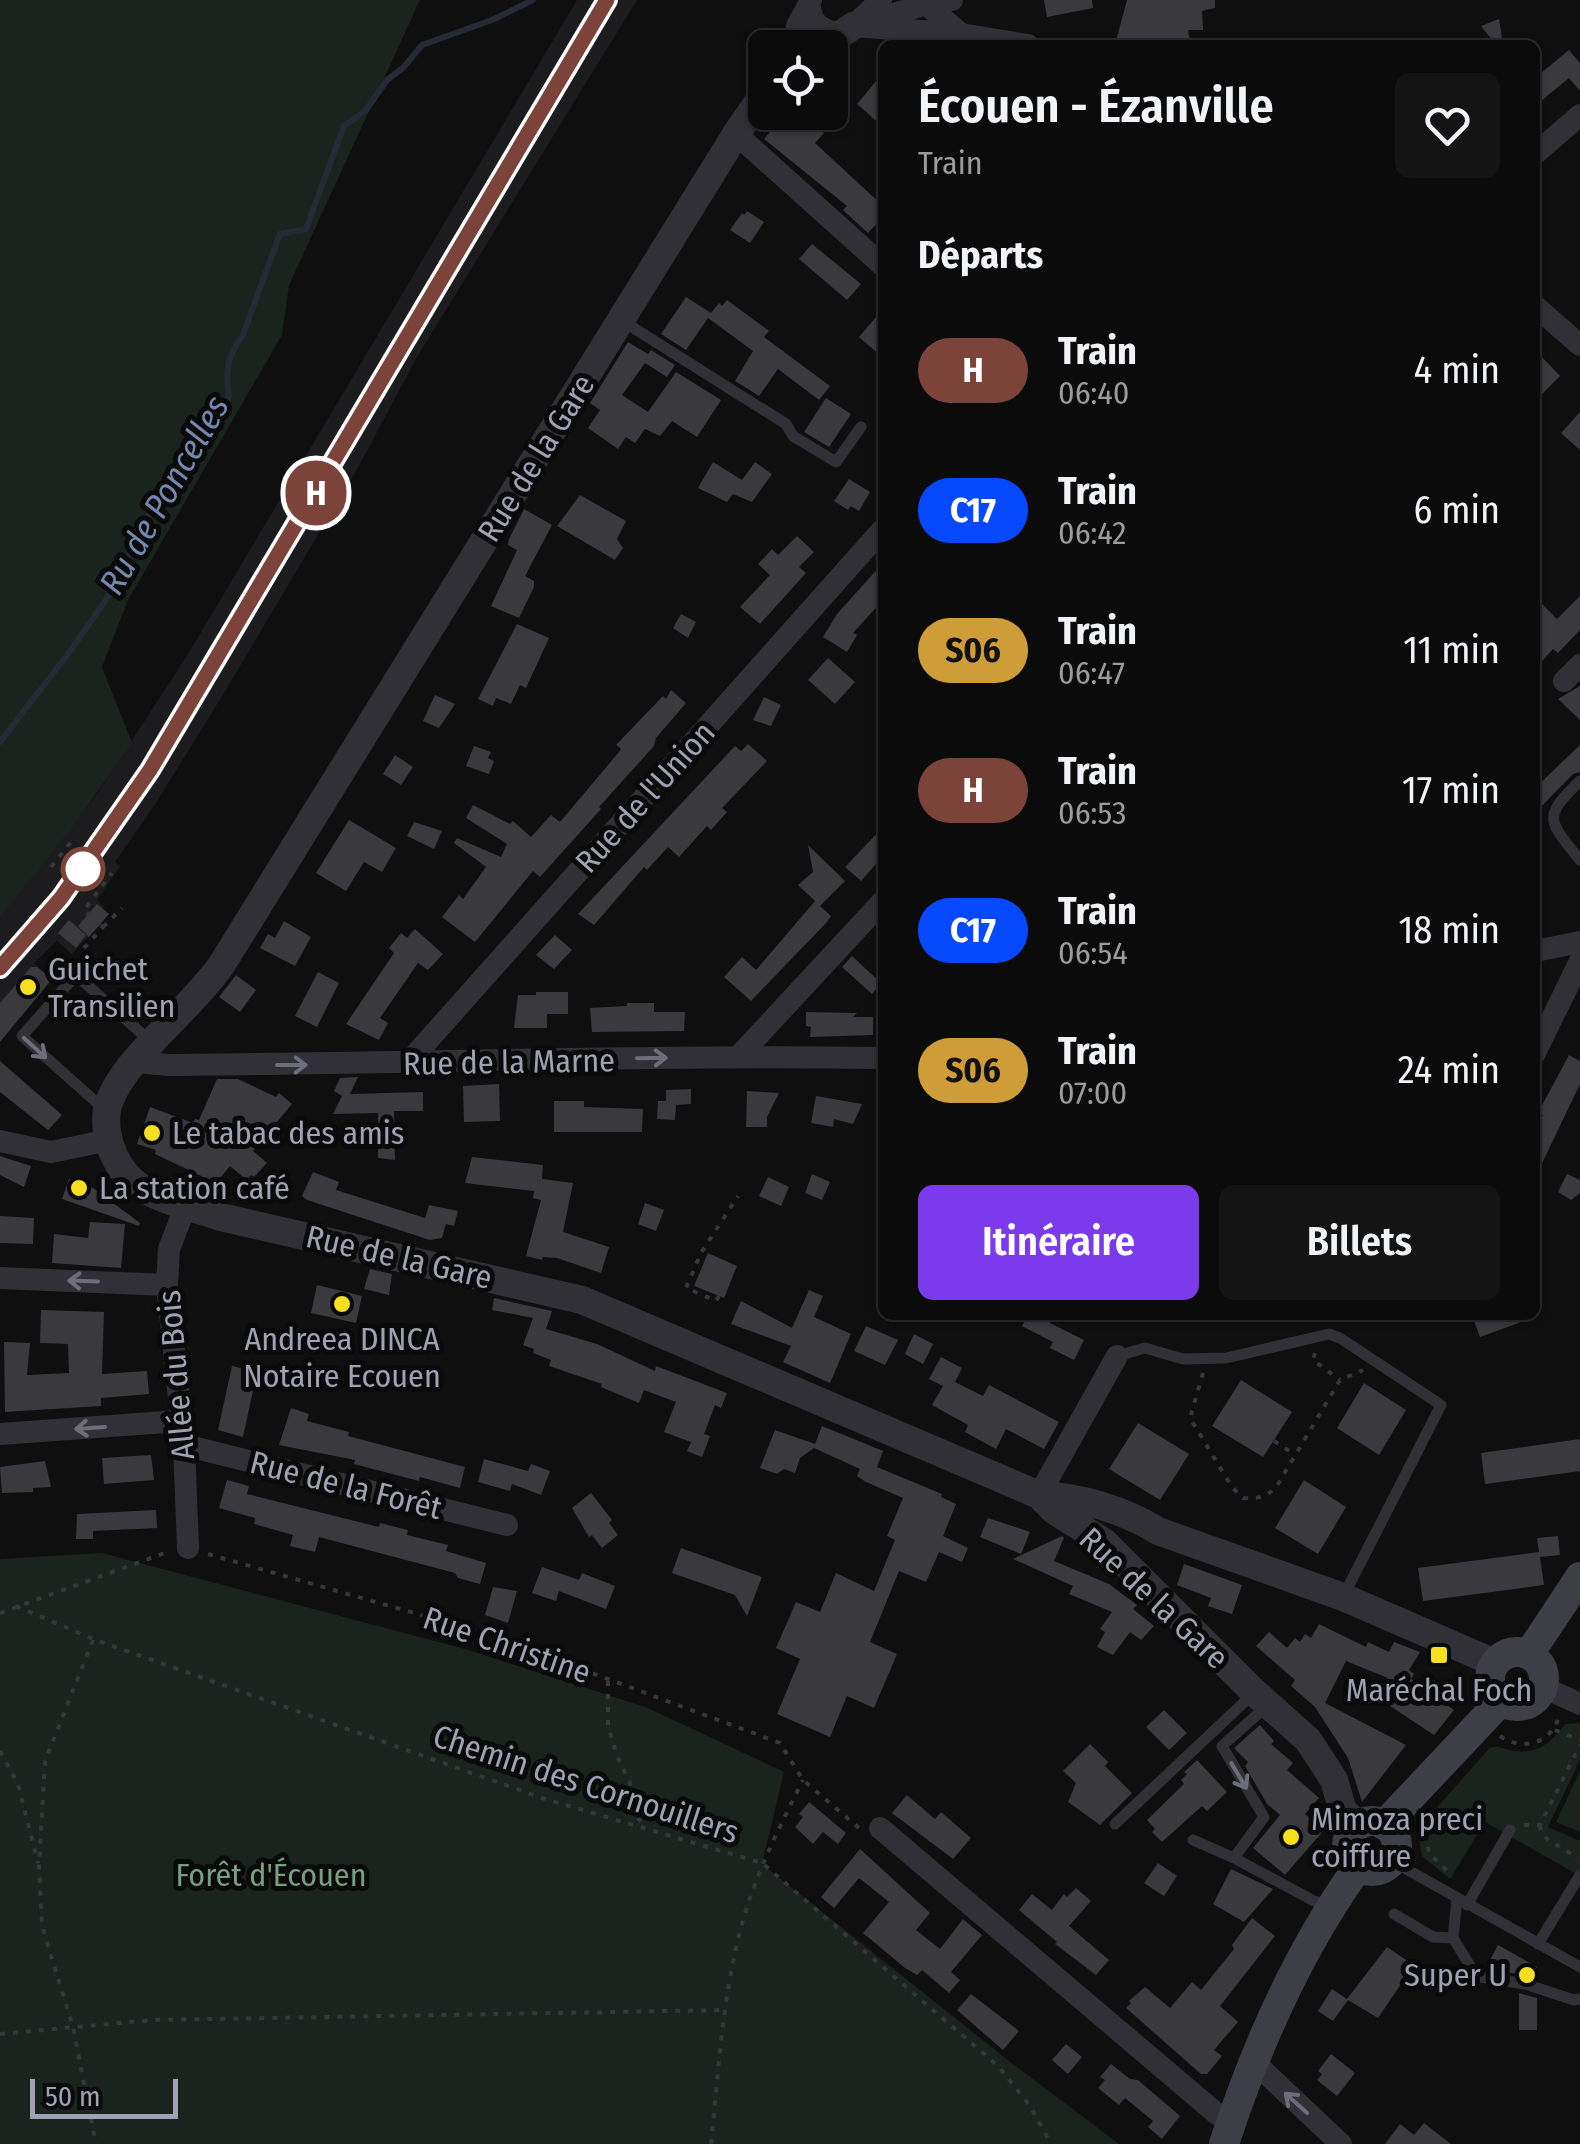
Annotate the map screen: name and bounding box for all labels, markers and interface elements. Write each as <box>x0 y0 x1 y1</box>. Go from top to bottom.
map controls <box>748 30 848 130</box>
button: locate <box>748 30 848 130</box>
button: heart <box>1395 73 1500 178</box>
text: Écouen - Ézanville <box>918 77 1274 135</box>
text: Train <box>918 144 983 182</box>
text: Départs <box>918 232 1043 278</box>
text: Train <box>1058 328 1137 374</box>
text: 4 min <box>1414 347 1500 393</box>
text: H <box>962 349 984 391</box>
street label: Rue de la Gare <box>470 368 602 548</box>
text: 06:40 <box>1058 374 1129 412</box>
water label: Ru de Poncelles <box>90 388 238 602</box>
line badge: H <box>284 460 348 526</box>
text: Train <box>1058 468 1137 514</box>
text: H <box>305 472 327 514</box>
text: 6 min <box>1413 487 1500 533</box>
text: C17 <box>950 489 996 531</box>
text: 06:42 <box>1058 514 1126 552</box>
text: Train <box>1058 608 1137 654</box>
text: 11 min <box>1403 627 1500 673</box>
text: S06 <box>945 629 1001 671</box>
text: 06:47 <box>1058 654 1125 692</box>
street label: Rue de l'Union <box>567 714 723 880</box>
text: Train <box>1058 748 1137 794</box>
text: 17 min <box>1402 767 1500 813</box>
text: H <box>962 769 984 811</box>
text: 06:53 <box>1058 794 1126 832</box>
unlabelled marker <box>62 848 104 890</box>
text: Train <box>1058 888 1137 934</box>
text: 18 min <box>1398 907 1500 953</box>
text: C17 <box>950 909 996 951</box>
text: 06:54 <box>1058 934 1128 972</box>
place label: Guichet Transilien <box>48 950 176 1025</box>
marker: Guichet Transilien <box>17 976 39 998</box>
text: Train <box>1058 1028 1137 1074</box>
one-way arrow <box>22 1036 47 1059</box>
street label: Rue de la Marne <box>403 1041 615 1083</box>
text: 24 min <box>1398 1047 1500 1093</box>
one-way arrow <box>636 1049 668 1068</box>
text: S06 <box>945 1049 1001 1091</box>
one-way arrow <box>276 1055 308 1074</box>
text: 07:00 <box>1058 1074 1127 1112</box>
place label: Le tabac des amis <box>172 1114 405 1152</box>
marker: Le tabac des amis <box>141 1122 163 1144</box>
place label: La station café <box>99 1169 290 1207</box>
marker: La station café <box>68 1177 90 1199</box>
button: Itinéraire <box>918 1185 1199 1300</box>
button: Billets <box>1219 1185 1500 1300</box>
street label: Rue de la Gare <box>302 1217 496 1297</box>
one-way arrow <box>68 1271 100 1290</box>
street label: Allée du Bois <box>150 1289 202 1461</box>
marker: Andreea DINCA Notaire Ecouen <box>331 1293 353 1315</box>
place label: Andreea DINCA Notaire Ecouen <box>243 1320 441 1395</box>
one-way arrow <box>74 1418 106 1437</box>
street label: Rue de la Forêt <box>246 1443 446 1527</box>
street label: Rue de la Gare <box>1072 1519 1236 1677</box>
street label: Rue Christine <box>418 1599 596 1691</box>
marker: Maréchal Foch <box>1428 1644 1450 1666</box>
place label: Maréchal Foch <box>1346 1671 1532 1709</box>
street label: Chemin des Cornouillers <box>429 1717 743 1851</box>
one-way arrow <box>1229 1761 1249 1790</box>
place label: Mimoza preci coiffure <box>1311 1800 1483 1875</box>
marker: Mimoza preci coiffure <box>1280 1826 1302 1848</box>
park label: Forêt d'Écouen <box>175 1856 367 1894</box>
place label: Super U <box>1404 1956 1507 1994</box>
marker: Super U <box>1516 1964 1538 1986</box>
scale bar <box>30 2074 178 2118</box>
text: 50 m <box>45 2080 101 2113</box>
one-way arrow <box>1284 2092 1309 2115</box>

